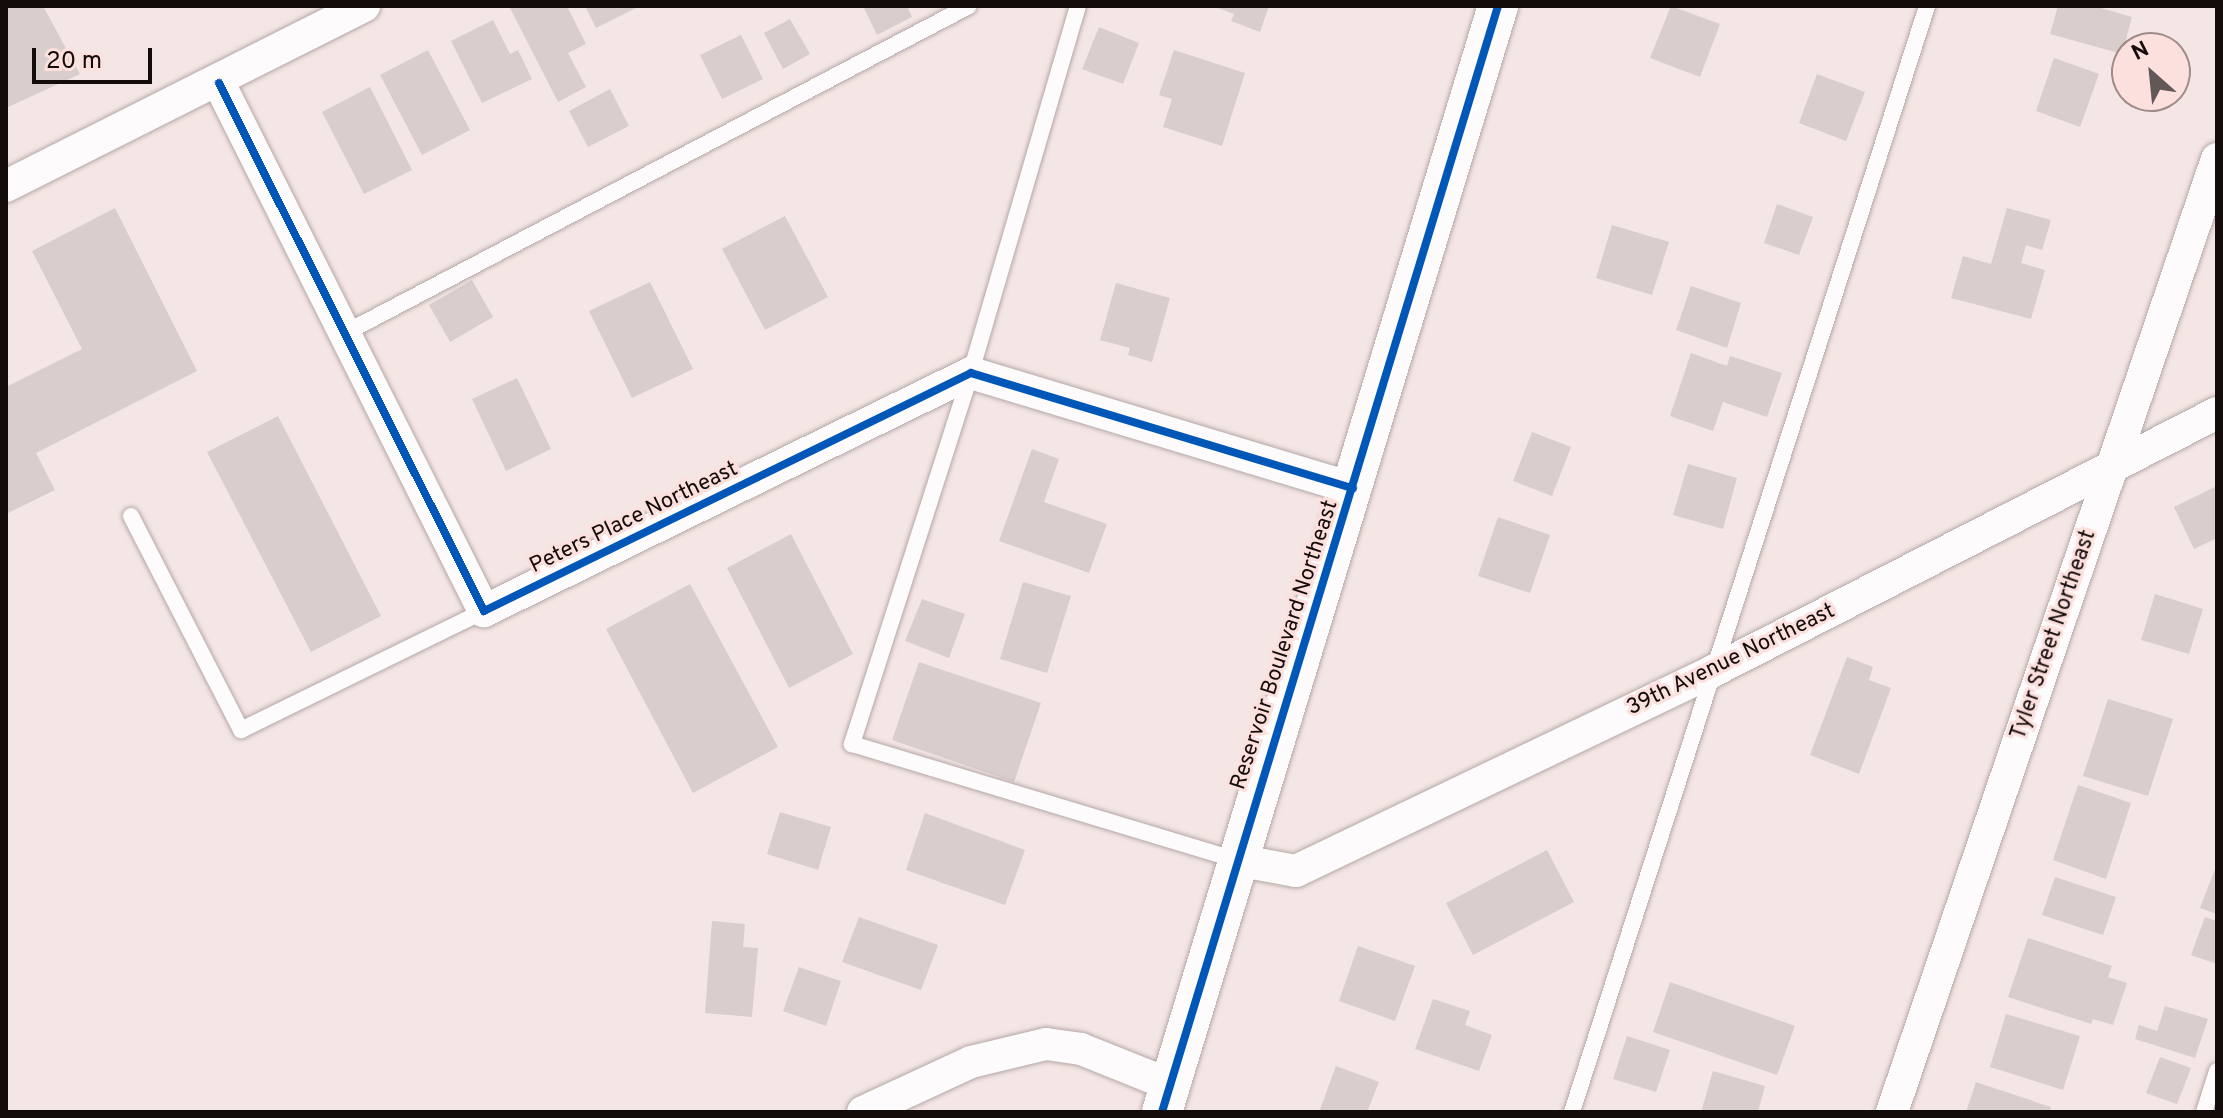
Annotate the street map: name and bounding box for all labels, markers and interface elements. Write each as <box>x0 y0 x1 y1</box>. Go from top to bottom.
scale bar <box>36 32 156 82</box>
north arrow <box>2111 32 2191 112</box>
text: N <box>2128 36 2154 68</box>
text: 20 m <box>46 47 102 77</box>
street label: Peters Place Northeast <box>526 456 742 580</box>
street label: Reservoir Boulevard Northeast <box>1226 497 1344 793</box>
street label: Tyler Street Northeast <box>2006 527 2102 743</box>
street label: 39th Avenue Northeast <box>1622 598 1840 722</box>

